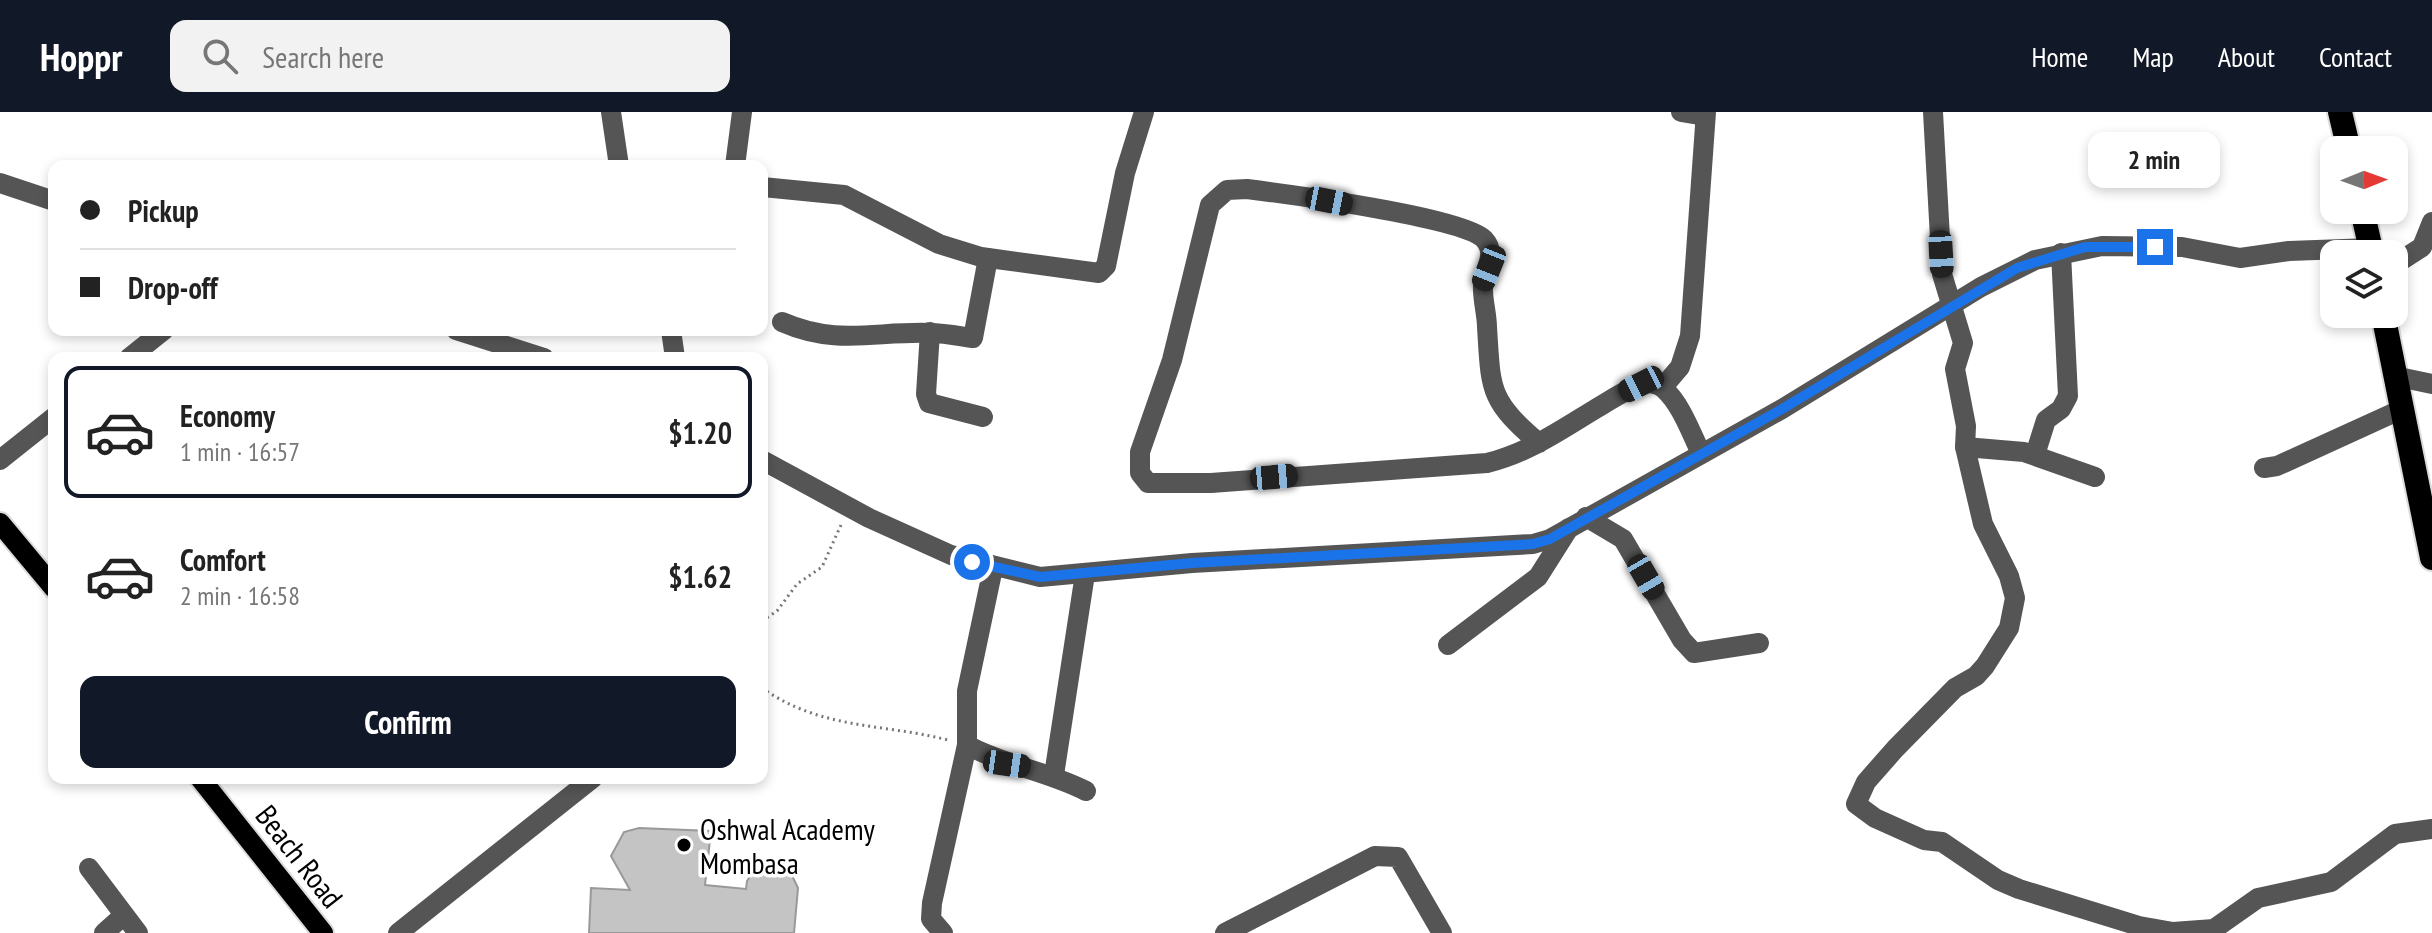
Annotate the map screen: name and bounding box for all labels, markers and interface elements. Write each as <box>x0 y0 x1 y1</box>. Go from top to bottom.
search box <box>170 20 730 92</box>
text: Hoppr <box>40 32 122 81</box>
icon: search <box>198 34 242 78</box>
text: Search here <box>262 37 384 76</box>
text: Home <box>2032 38 2088 75</box>
text: Map <box>2132 38 2174 75</box>
text: About <box>2218 38 2275 75</box>
text: Contact <box>2319 38 2392 75</box>
callout: 2 min <box>2089 131 2221 187</box>
north arrow <box>2320 136 2408 224</box>
map controls <box>2320 136 2408 328</box>
text: 2 min <box>2128 143 2180 176</box>
car <box>1303 185 1355 217</box>
text: Pickup <box>128 191 199 230</box>
car <box>1928 229 1954 279</box>
route end <box>2137 229 2173 265</box>
button: layers <box>2320 240 2408 328</box>
car <box>1469 241 1509 295</box>
text: Drop-off <box>128 268 218 307</box>
car <box>1614 362 1668 406</box>
icon: car <box>84 396 156 468</box>
text: Economy <box>180 396 275 435</box>
text: $1.20 <box>668 413 732 452</box>
text: 1 min · 16:57 <box>180 435 300 468</box>
car <box>1249 463 1299 491</box>
icon: car <box>84 540 156 612</box>
text: Comfort <box>180 540 266 579</box>
route start <box>954 544 990 580</box>
car <box>1624 550 1668 604</box>
text: $1.62 <box>668 557 732 596</box>
text: 2 min · 16:58 <box>180 579 300 612</box>
button: Confirm <box>80 676 736 768</box>
car <box>982 749 1032 779</box>
street label: Beach Road <box>248 797 352 915</box>
place label: Oshwal Academy Mombasa <box>700 809 875 882</box>
marker: Oshwal Academy Mombasa <box>675 836 693 854</box>

